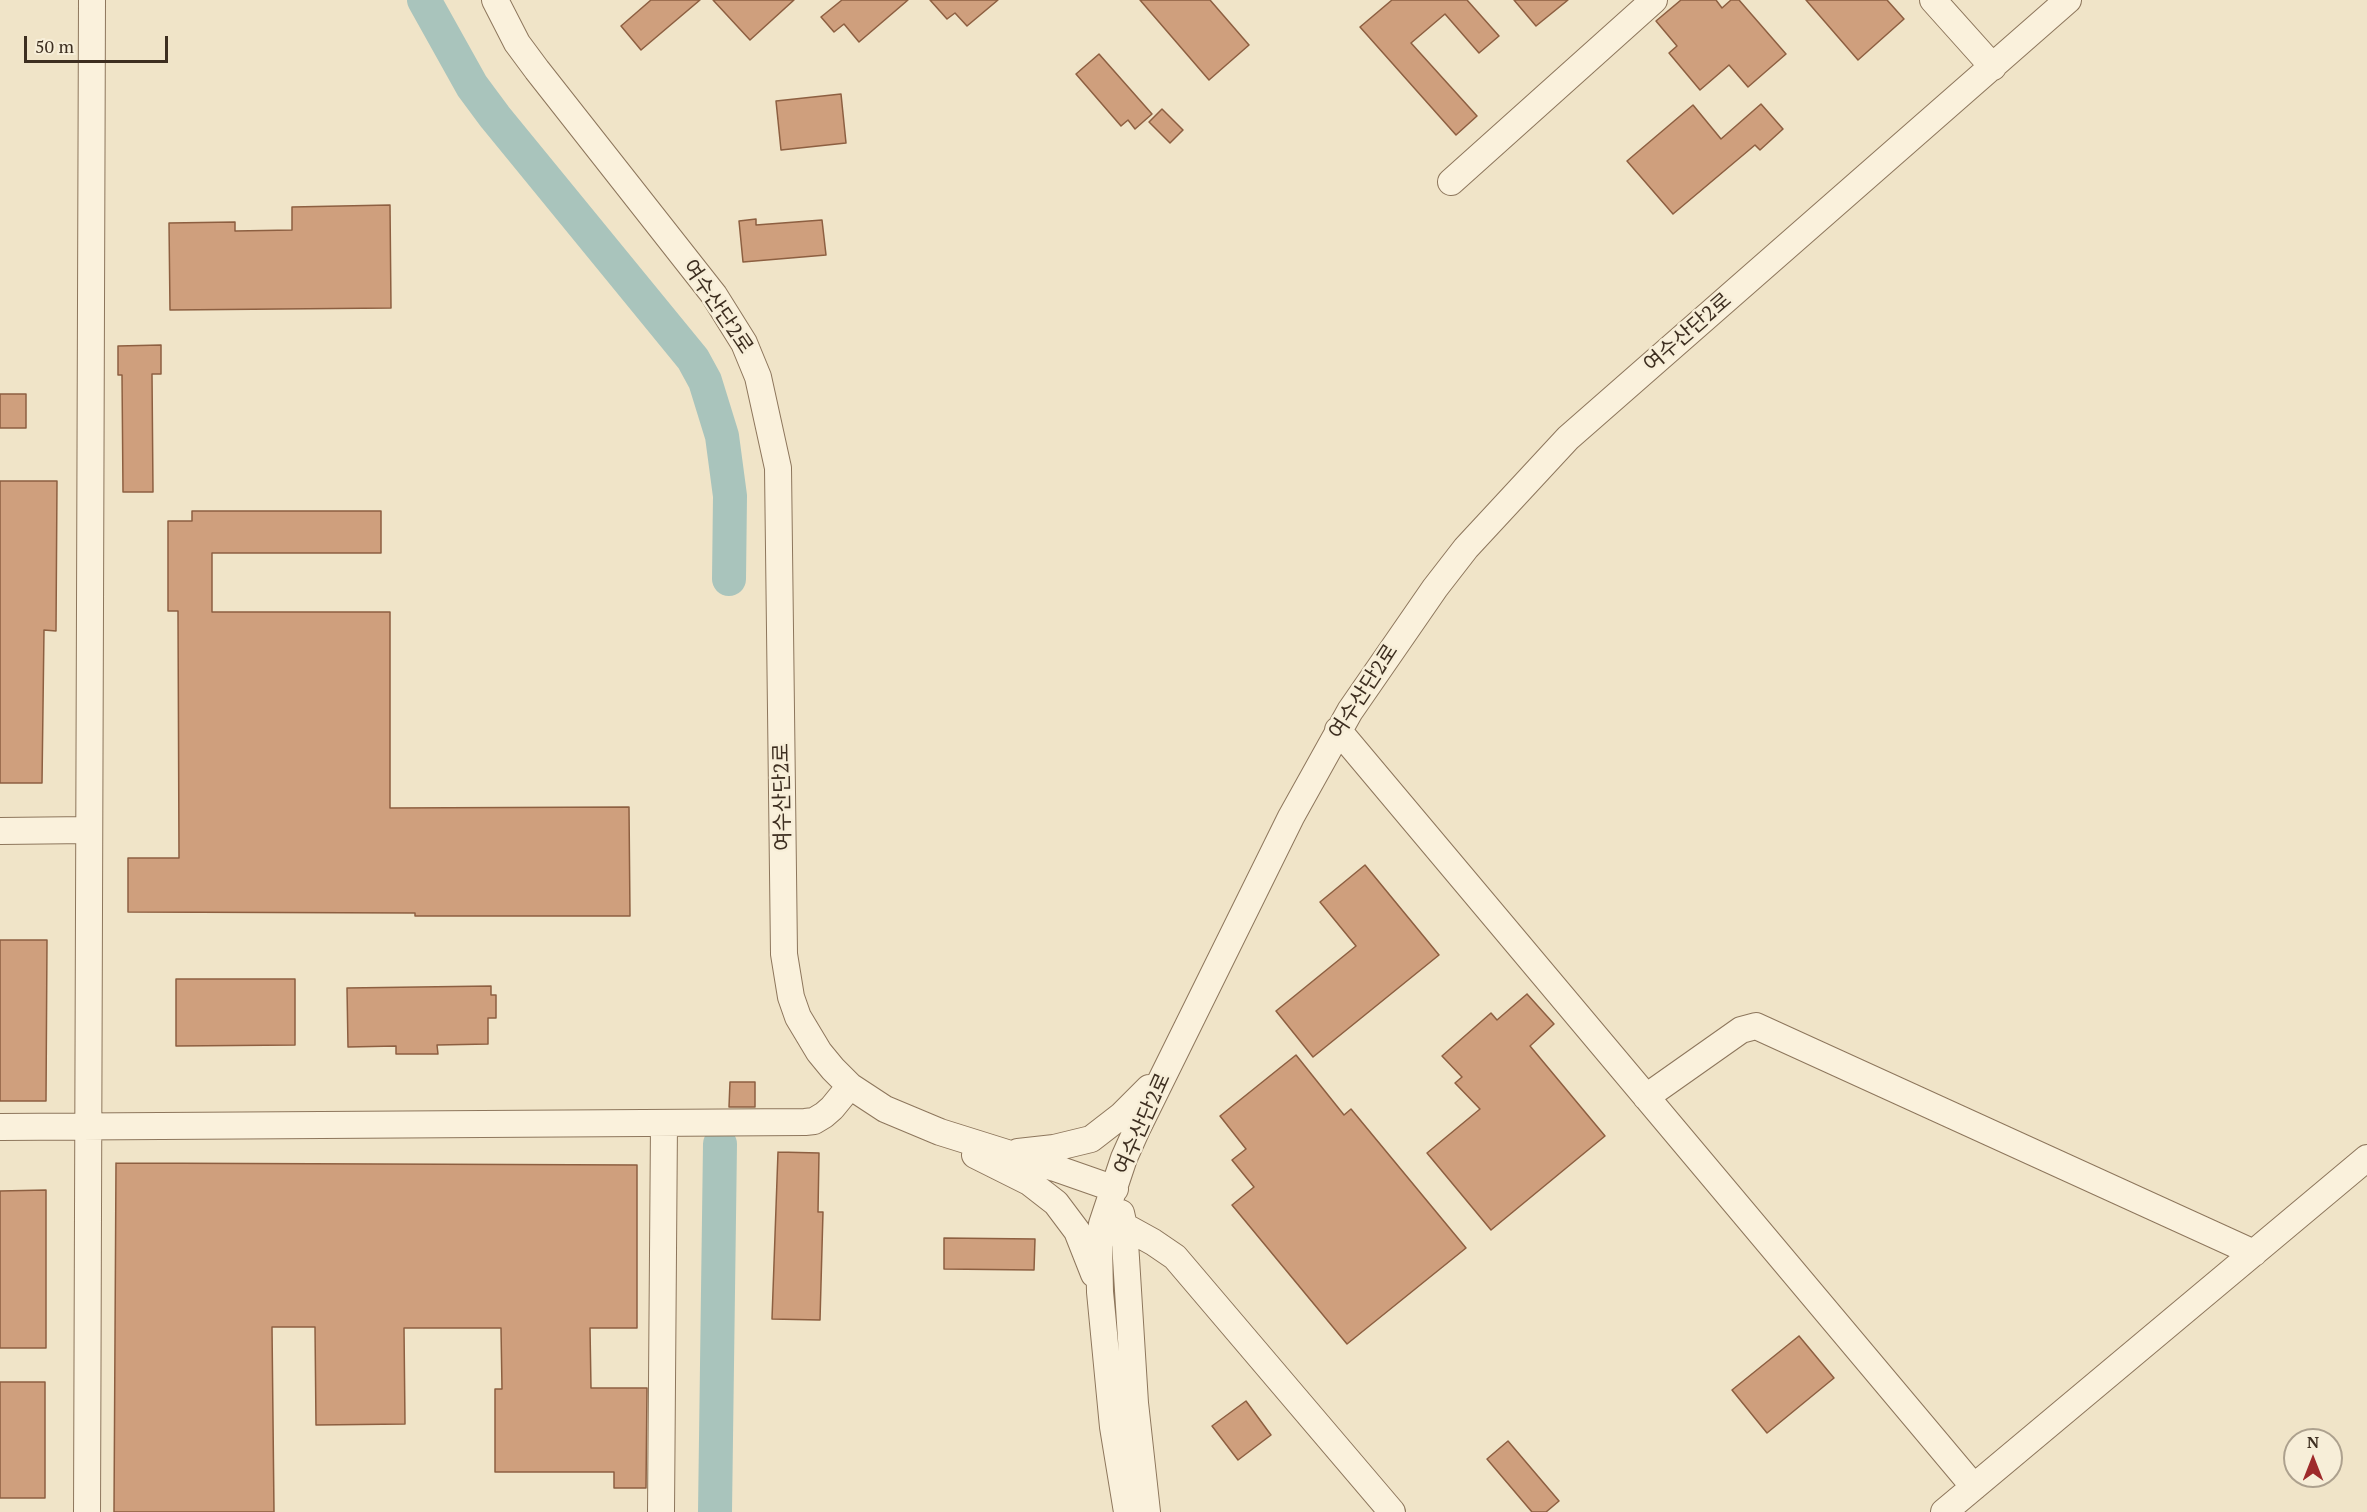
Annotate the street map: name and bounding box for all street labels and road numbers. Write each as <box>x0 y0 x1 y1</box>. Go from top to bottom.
street label: 여수산단2로 <box>676 255 758 359</box>
street label: 여수산단2로 <box>1639 288 1737 378</box>
street label: 여수산단2로 <box>1324 640 1404 744</box>
street label: 여수산단2로 <box>769 743 797 851</box>
street label: 여수산단2로 <box>1110 1070 1176 1178</box>

